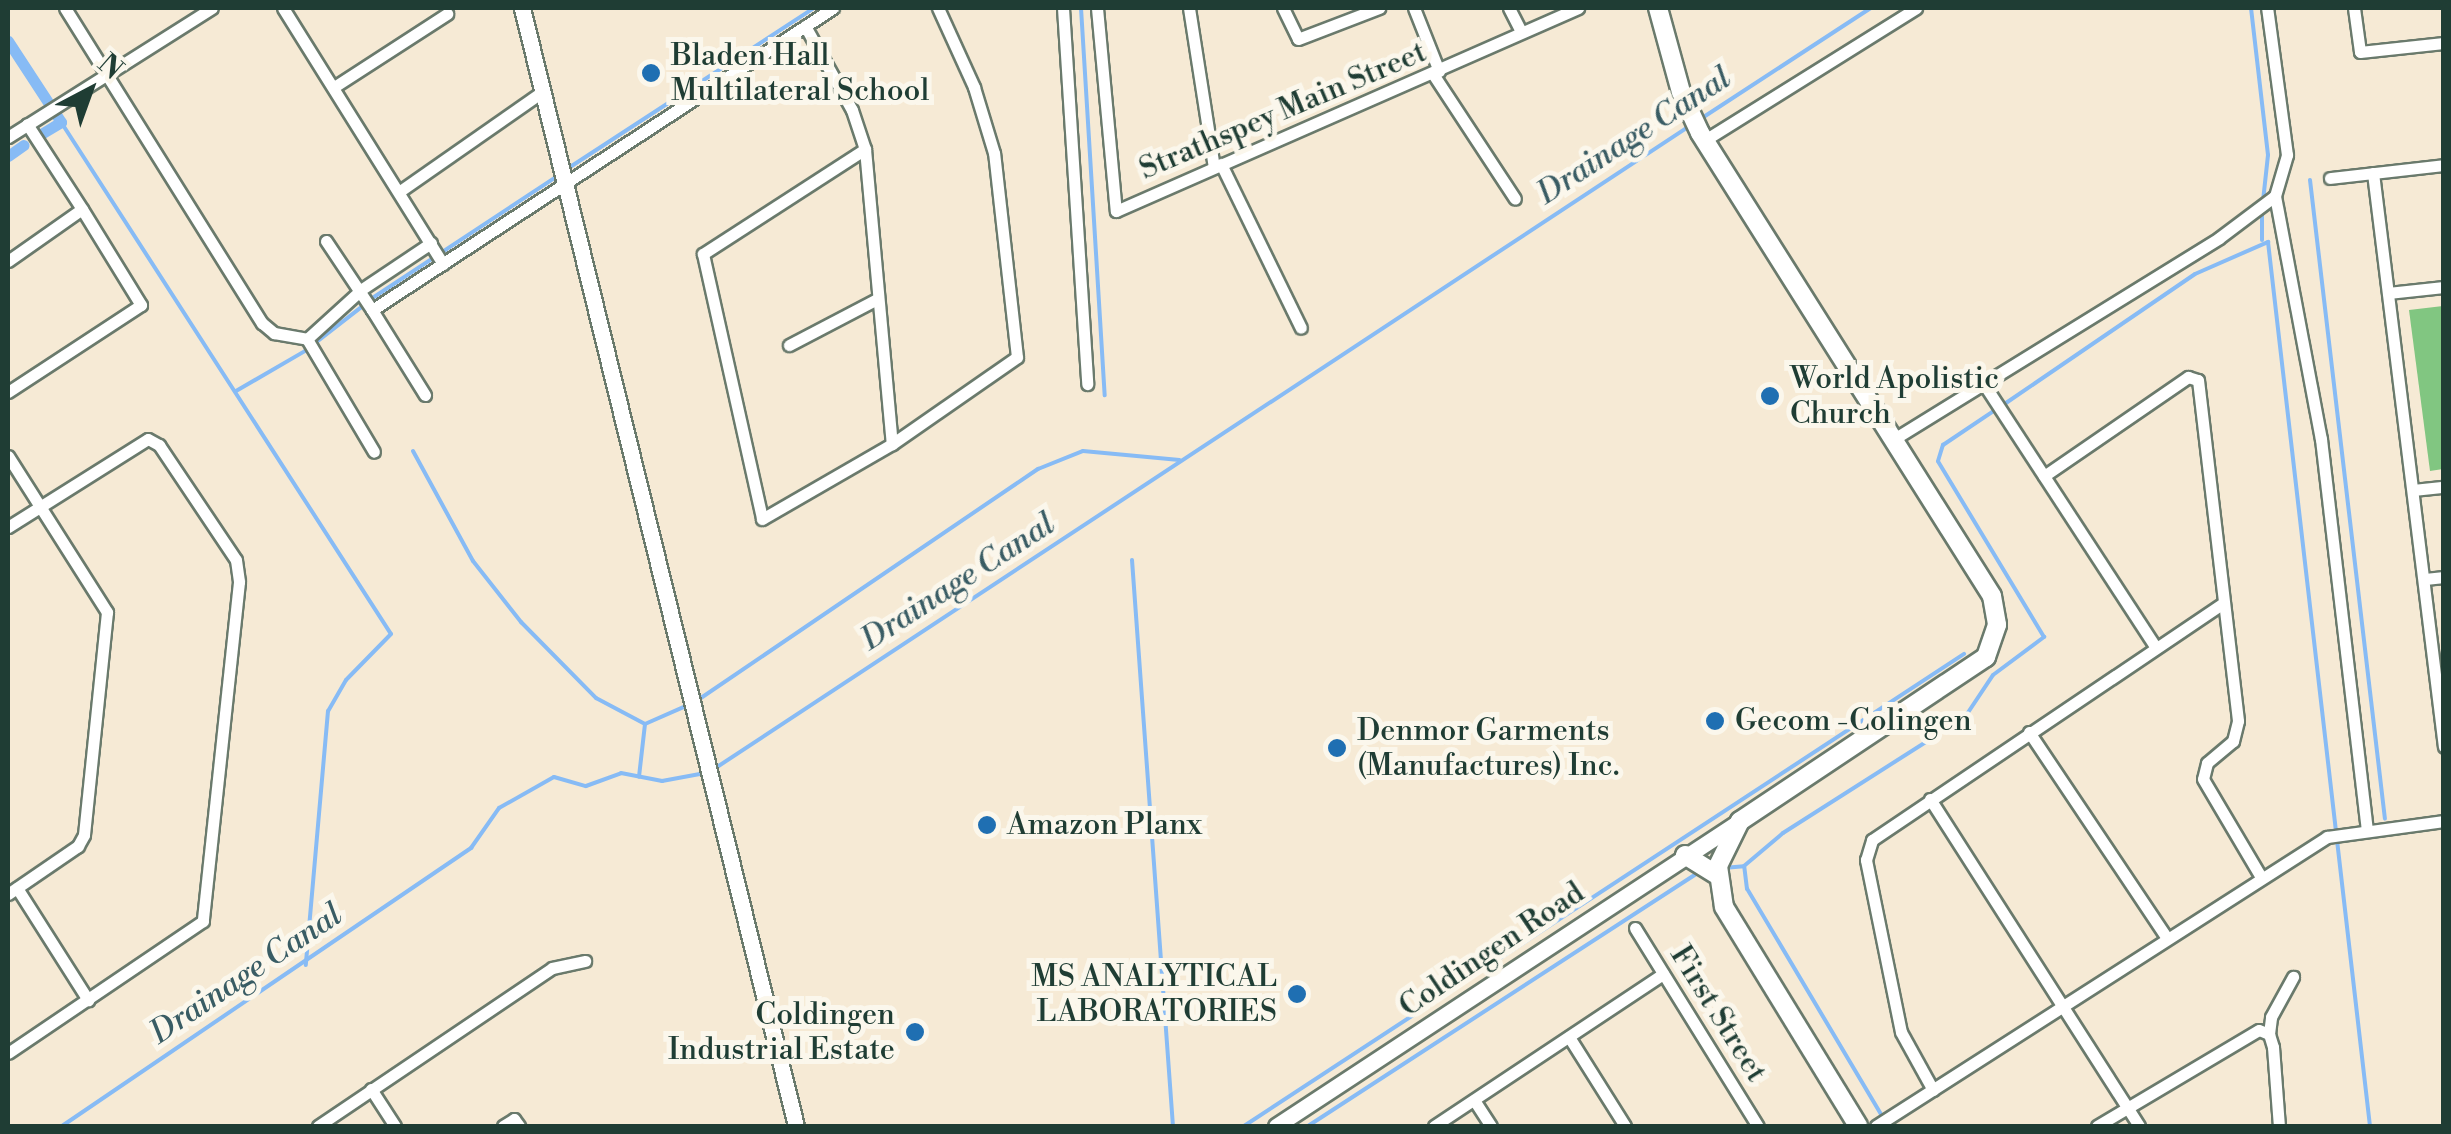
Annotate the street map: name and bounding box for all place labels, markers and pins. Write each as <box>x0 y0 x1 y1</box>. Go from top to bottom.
place label: Bladen Hall Multilateral School <box>671 38 929 108</box>
marker: Bladen Hall Multilateral School <box>640 62 662 84</box>
place label: World Apolistic Church <box>1790 361 1999 432</box>
marker: World Apolistic Church <box>1759 385 1781 407</box>
place label: Gecom -Colingen <box>1735 703 1972 739</box>
marker: Gecom -Colingen <box>1704 710 1726 732</box>
place label: Denmor Garments (Manufactures) Inc. <box>1357 713 1619 784</box>
marker: Denmor Garments (Manufactures) Inc. <box>1326 737 1348 759</box>
place label: Amazon Planx <box>1007 807 1202 843</box>
marker: Amazon Planx <box>976 814 998 836</box>
place label: MS ANALYTICAL LABORATORIES <box>1031 959 1277 1030</box>
marker: MS ANALYTICAL LABORATORIES <box>1286 983 1308 1005</box>
place label: Coldingen Industrial Estate <box>668 997 895 1068</box>
marker: Coldingen Industrial Estate <box>904 1021 926 1043</box>

